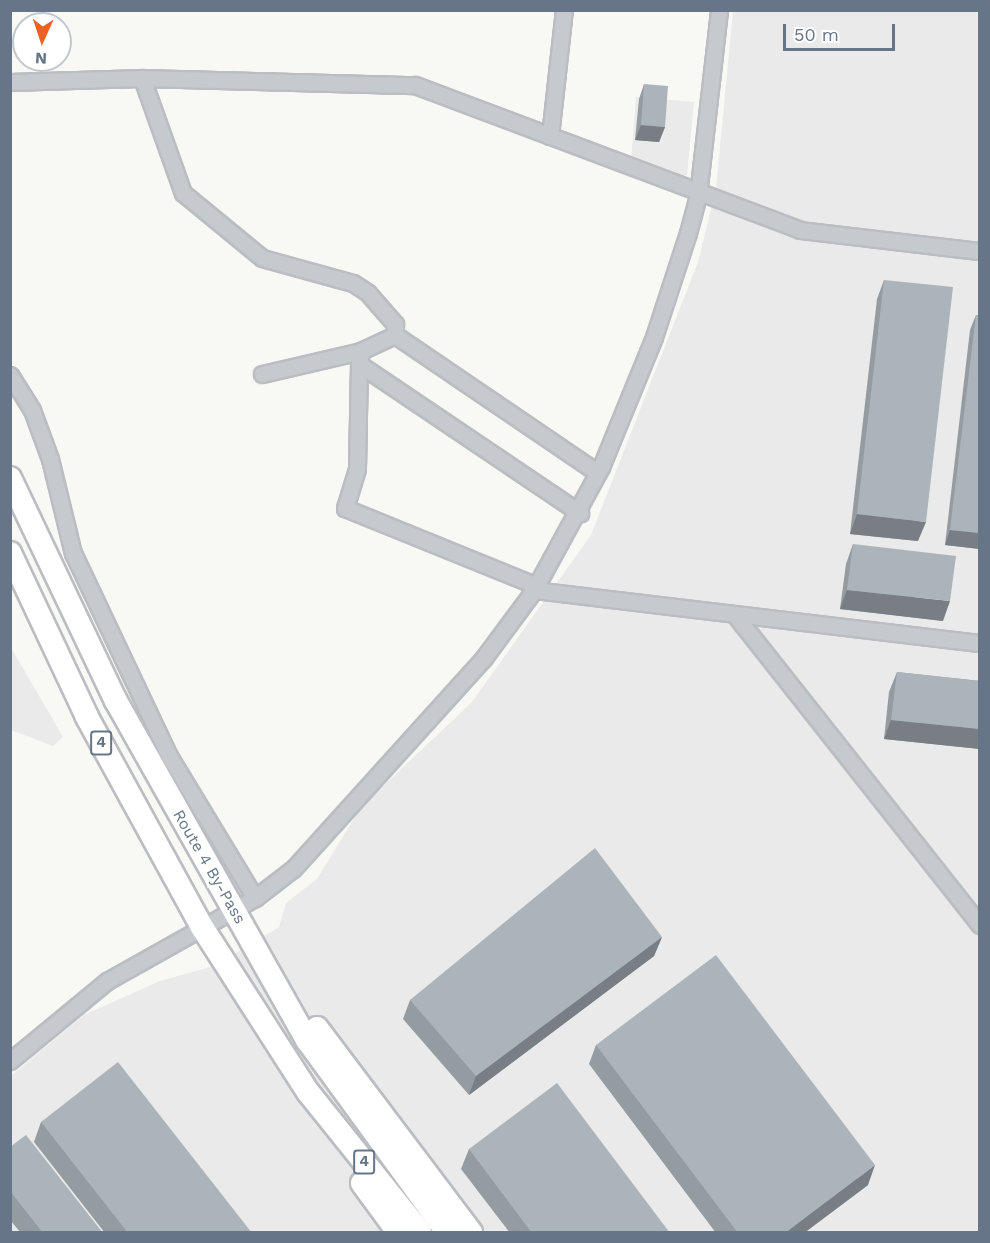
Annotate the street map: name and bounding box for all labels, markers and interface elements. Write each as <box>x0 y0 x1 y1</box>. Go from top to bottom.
north arrow <box>12 12 72 72</box>
scale bar <box>786 12 898 50</box>
text: 50 m <box>794 24 839 45</box>
text: N <box>35 49 48 68</box>
road number: 4 <box>89 731 113 755</box>
street label: Route 4 By-Pass <box>169 807 249 927</box>
road number: 4 <box>352 1150 376 1174</box>

